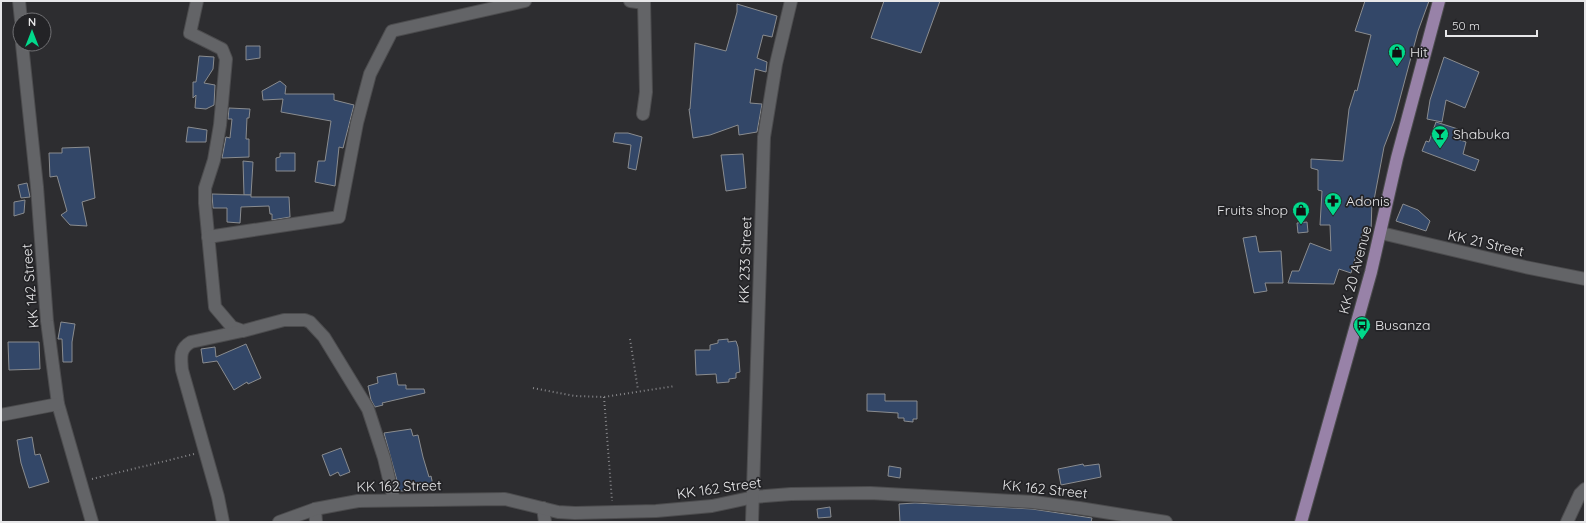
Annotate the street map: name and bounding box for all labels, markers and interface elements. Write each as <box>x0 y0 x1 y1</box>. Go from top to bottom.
north arrow <box>12 12 52 52</box>
scale bar <box>1446 12 1537 38</box>
text: N <box>28 15 36 29</box>
text: 50 m <box>1452 18 1480 33</box>
shop icon: Hit <box>1387 42 1407 67</box>
place label: Hit <box>1410 43 1428 61</box>
bar icon: Shabuka <box>1430 124 1450 149</box>
place label: Shabuka <box>1453 125 1510 143</box>
pharmacy icon: Adonis <box>1323 191 1343 216</box>
place label: Adonis <box>1346 192 1390 210</box>
shop icon: Fruits shop <box>1291 200 1311 225</box>
place label: Fruits shop <box>1217 201 1288 219</box>
street label: KK 233 Street <box>734 216 756 304</box>
street label: KK 20 Avenue <box>1335 224 1375 316</box>
street label: KK 21 Street <box>1446 225 1526 261</box>
street label: KK 142 Street <box>17 243 43 329</box>
bus stop icon: Busanza <box>1352 315 1372 340</box>
place label: Busanza <box>1375 316 1431 334</box>
street label: KK 162 Street <box>676 473 763 503</box>
street label: KK 162 Street <box>356 476 442 496</box>
street label: KK 162 Street <box>1002 476 1089 502</box>

